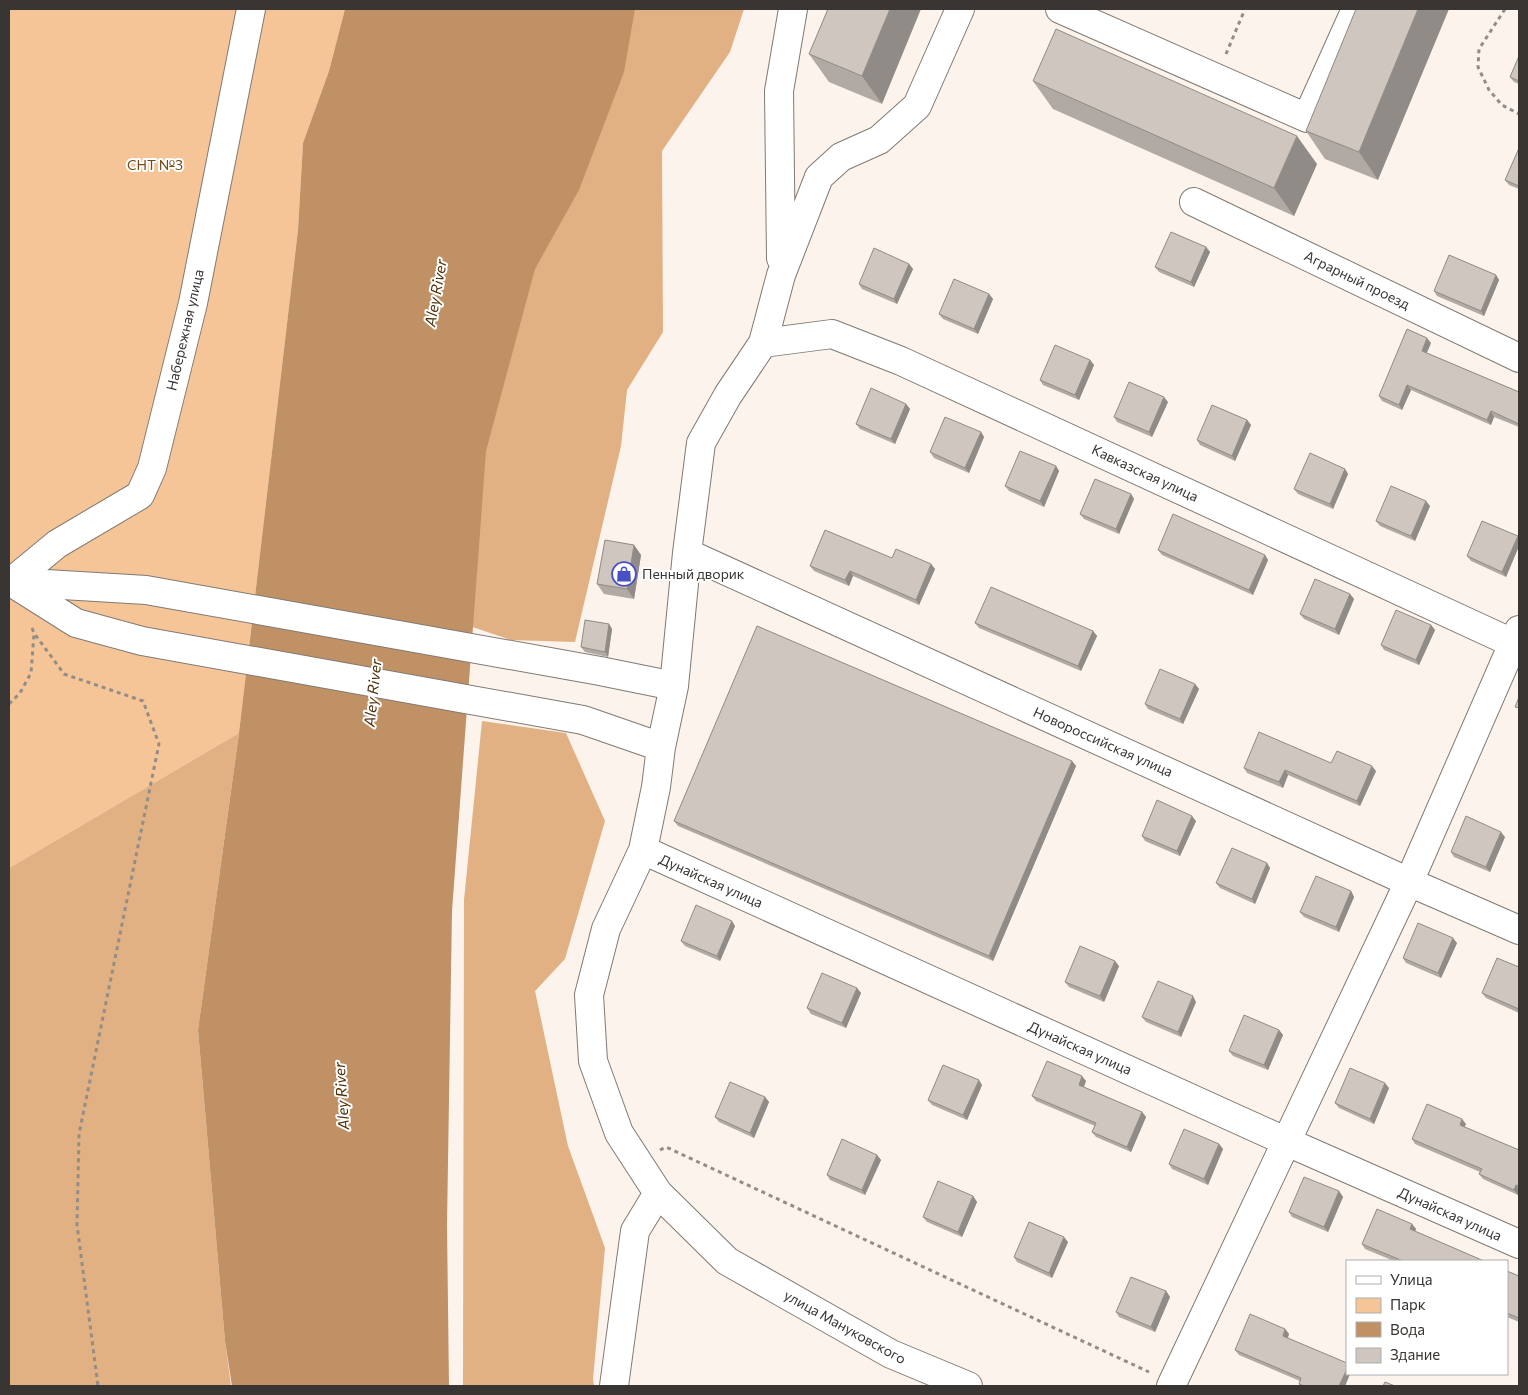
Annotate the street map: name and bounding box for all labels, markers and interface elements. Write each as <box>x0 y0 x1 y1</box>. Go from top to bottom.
park label: СНТ №3 <box>127 156 183 173</box>
street label: Аграрный проезд <box>1302 247 1413 312</box>
water label: Aley River <box>420 257 450 329</box>
street label: Набережная улица <box>162 268 207 392</box>
street label: Кавказская улица <box>1089 440 1201 505</box>
shop icon: Пенный дворик <box>611 561 637 587</box>
place label: Пенный дворик <box>642 565 745 582</box>
water label: Aley River <box>359 657 385 729</box>
street label: Новороссийская улица <box>1031 703 1176 780</box>
street label: Дунайская улица <box>657 850 766 911</box>
street label: Дунайская улица <box>1026 1017 1135 1078</box>
water label: Aley River <box>330 1061 352 1132</box>
street label: Дунайская улица <box>1396 1183 1505 1244</box>
legend <box>1346 1260 1508 1375</box>
text: Улица <box>1390 1270 1432 1288</box>
street label: улица Мануковского <box>781 1286 909 1367</box>
text: Парк <box>1390 1295 1426 1313</box>
text: Вода <box>1390 1320 1425 1338</box>
text: Здание <box>1390 1345 1440 1363</box>

